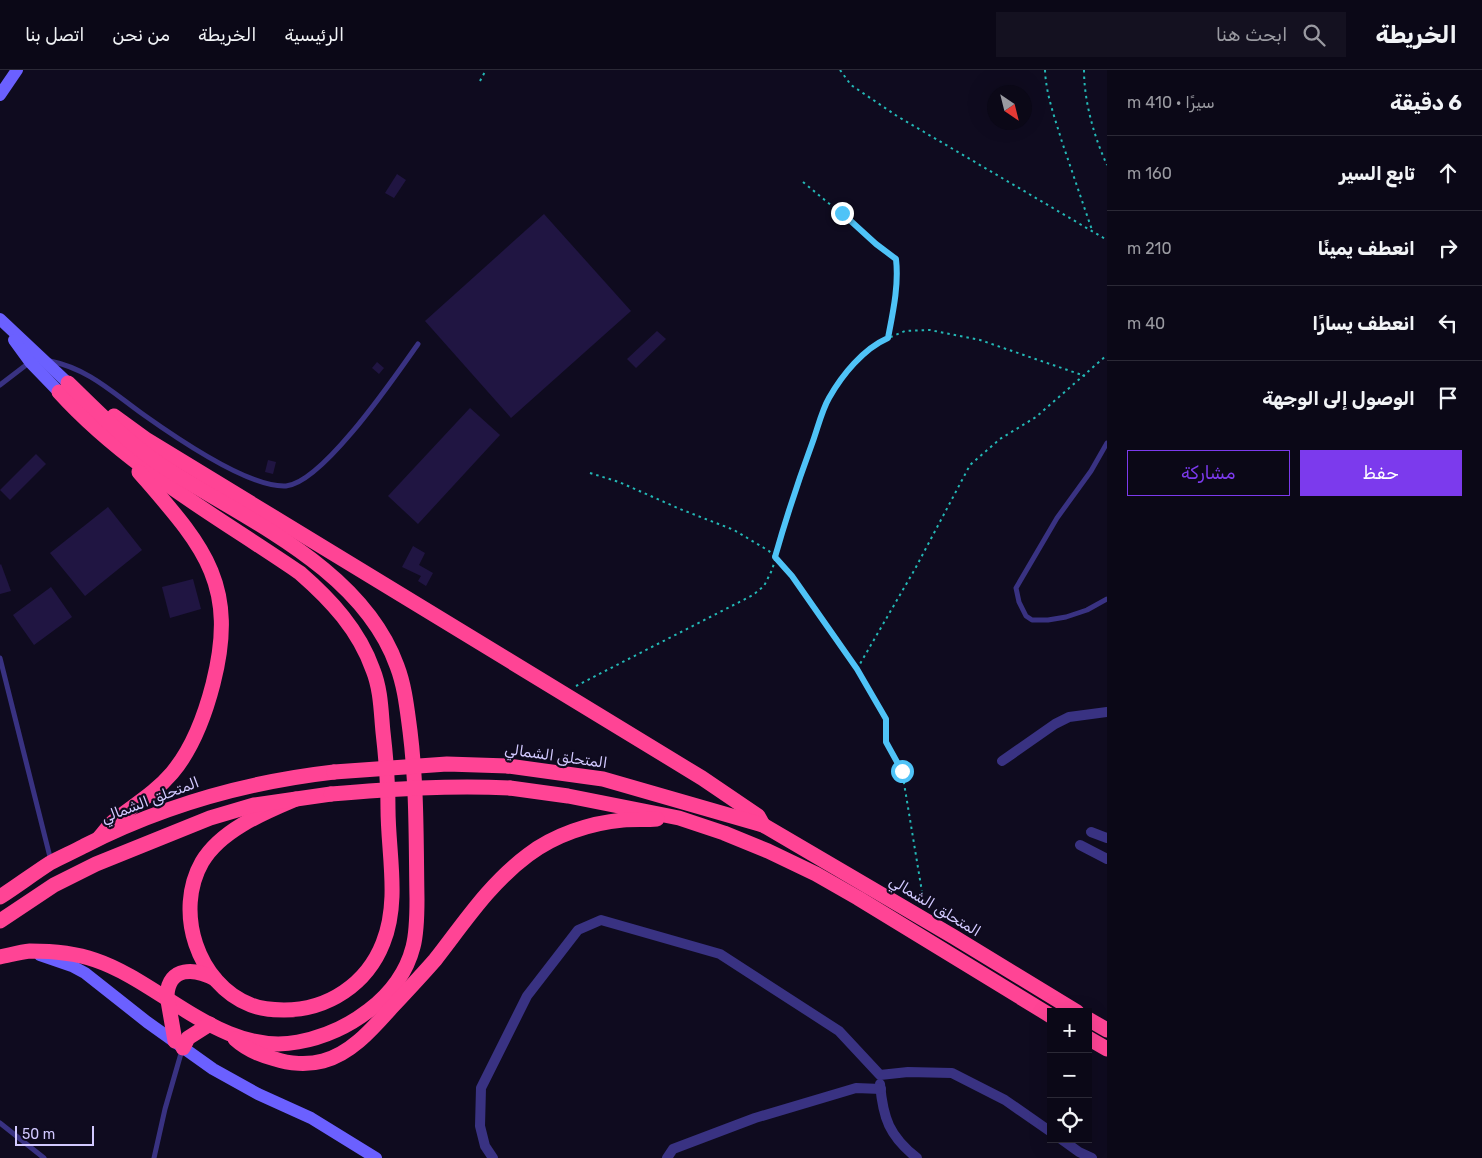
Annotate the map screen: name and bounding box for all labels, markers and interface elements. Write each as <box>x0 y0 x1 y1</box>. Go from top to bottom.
search box <box>996 12 1346 57</box>
icon: search <box>1300 21 1328 49</box>
text: الخريطة <box>1376 21 1457 49</box>
text: ابحث هنا <box>1216 23 1288 46</box>
text: اتصل بنا <box>25 24 84 46</box>
text: من نحن <box>112 24 170 46</box>
text: الخريطة <box>198 24 256 46</box>
text: الرئيسية <box>284 24 344 46</box>
north arrow <box>987 85 1032 130</box>
text: 6 دقيقة <box>1390 90 1462 115</box>
text: سيرًا · 410 m <box>1127 93 1215 112</box>
icon: ahead <box>1434 159 1462 187</box>
text: تابع السير <box>1339 162 1415 185</box>
text: 160 m <box>1127 164 1172 183</box>
route end <box>831 202 854 225</box>
icon: right <box>1434 234 1462 262</box>
text: انعطف يمينًا <box>1318 237 1415 260</box>
text: 210 m <box>1127 239 1172 258</box>
icon: left <box>1434 309 1462 337</box>
text: انعطف يسارًا <box>1312 312 1415 335</box>
text: 40 m <box>1127 314 1165 333</box>
icon: arrive <box>1434 384 1462 412</box>
text: الوصول إلى الوجهة <box>1262 387 1415 410</box>
button: مشاركة <box>1127 450 1290 496</box>
button: حفظ <box>1300 450 1462 496</box>
street label: المتحلق الشمالي <box>503 740 608 775</box>
route start <box>891 760 914 783</box>
street label: المتحلق الشمالي <box>99 773 203 830</box>
street label: المتحلق الشمالي <box>885 872 984 943</box>
map controls <box>1047 1008 1092 1143</box>
button: + <box>1047 1008 1092 1053</box>
button: − <box>1047 1053 1092 1098</box>
button: locate <box>1047 1098 1092 1143</box>
scale bar <box>15 1123 94 1146</box>
text: 50 m <box>22 1126 55 1143</box>

